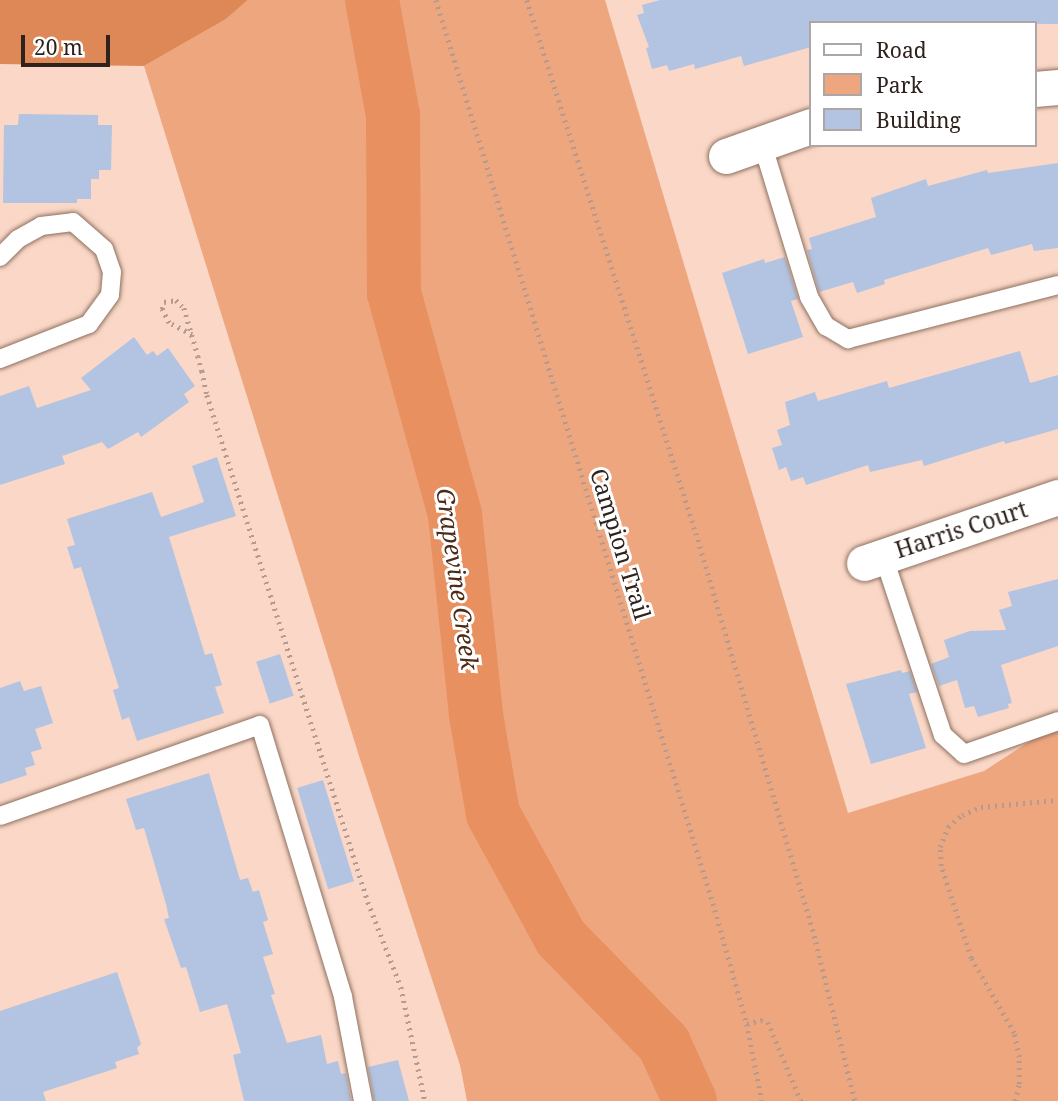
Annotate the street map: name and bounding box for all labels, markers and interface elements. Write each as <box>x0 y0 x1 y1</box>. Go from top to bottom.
scale bar <box>24 21 114 65</box>
legend <box>810 21 1037 147</box>
text: 20 m <box>34 33 83 61</box>
text: Road <box>876 36 927 64</box>
text: Park <box>876 71 923 99</box>
text: Building <box>876 106 961 134</box>
street label: Campion Trail <box>585 465 657 623</box>
water label: Grapevine Creek <box>431 486 485 672</box>
street label: Harris Court <box>891 495 1031 563</box>

